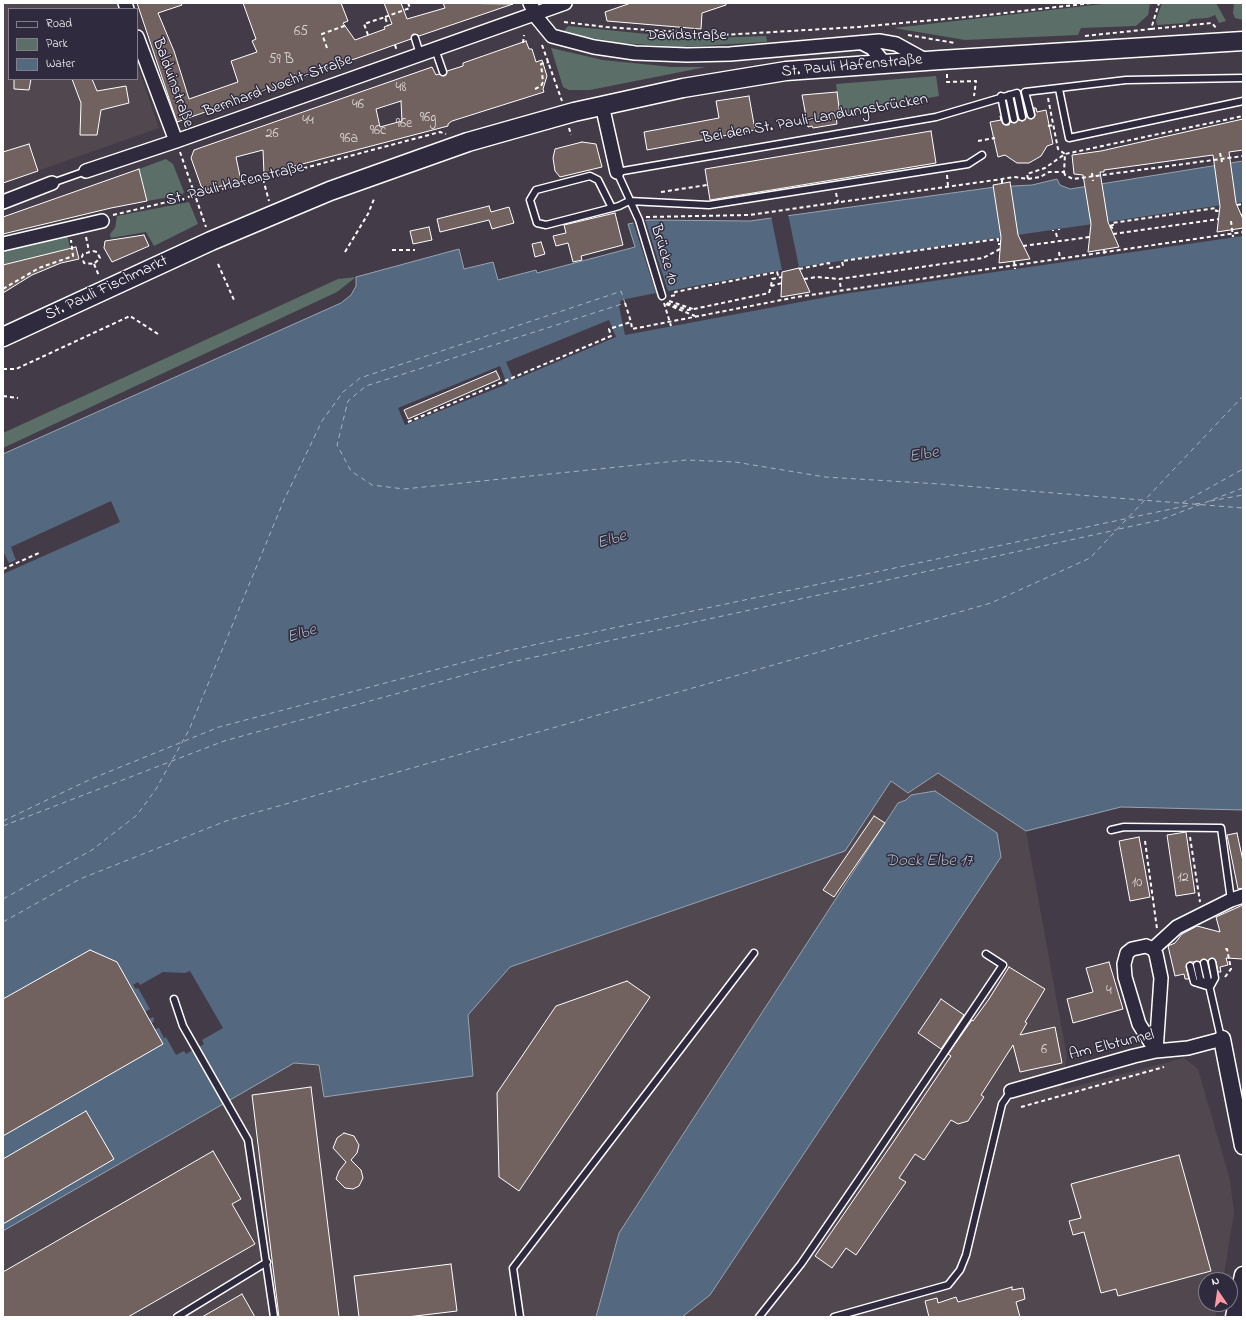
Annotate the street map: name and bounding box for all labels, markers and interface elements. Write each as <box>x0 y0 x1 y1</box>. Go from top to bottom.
legend <box>8 8 138 80</box>
text: Road <box>46 15 72 33</box>
house number: 65 <box>294 25 308 41</box>
street label: Davidstraße <box>645 26 727 46</box>
text: Park <box>46 35 68 53</box>
street label: Balduinstraße <box>147 36 197 130</box>
street label: Bernhard-Nocht-Straße <box>201 51 355 123</box>
street label: St. Pauli Hafenstraße <box>781 51 923 83</box>
house number: 59 B <box>268 53 294 69</box>
text: Water <box>46 55 75 73</box>
house number: 48 <box>395 81 407 97</box>
street label: Bei den St. Pauli-Landungsbrücken <box>701 91 929 149</box>
house number: 46 <box>352 98 364 114</box>
house number: 96g <box>420 111 436 127</box>
house number: 44 <box>302 114 314 130</box>
house number: 96e <box>396 117 412 133</box>
house number: 96c <box>370 124 386 140</box>
house number: 26 <box>265 127 279 143</box>
house number: 96a <box>340 132 358 148</box>
street label: St. Pauli Hafenstraße <box>164 159 306 211</box>
street label: Brücke 10 <box>645 222 681 288</box>
street label: St. Pauli Fischmarkt <box>43 252 171 326</box>
water label: Elbe <box>908 443 940 469</box>
water label: Elbe <box>595 527 629 555</box>
water label: Elbe <box>285 621 319 649</box>
water label: Dock Elbe 17 <box>886 852 972 872</box>
house number: 12 <box>1177 871 1189 887</box>
house number: 10 <box>1132 876 1142 892</box>
house number: 4 <box>1106 984 1112 1000</box>
street label: Am Elbtunnel <box>1067 1026 1157 1066</box>
house number: 6 <box>1041 1043 1047 1059</box>
north arrow <box>1198 1272 1238 1312</box>
text: N <box>1210 1273 1221 1290</box>

